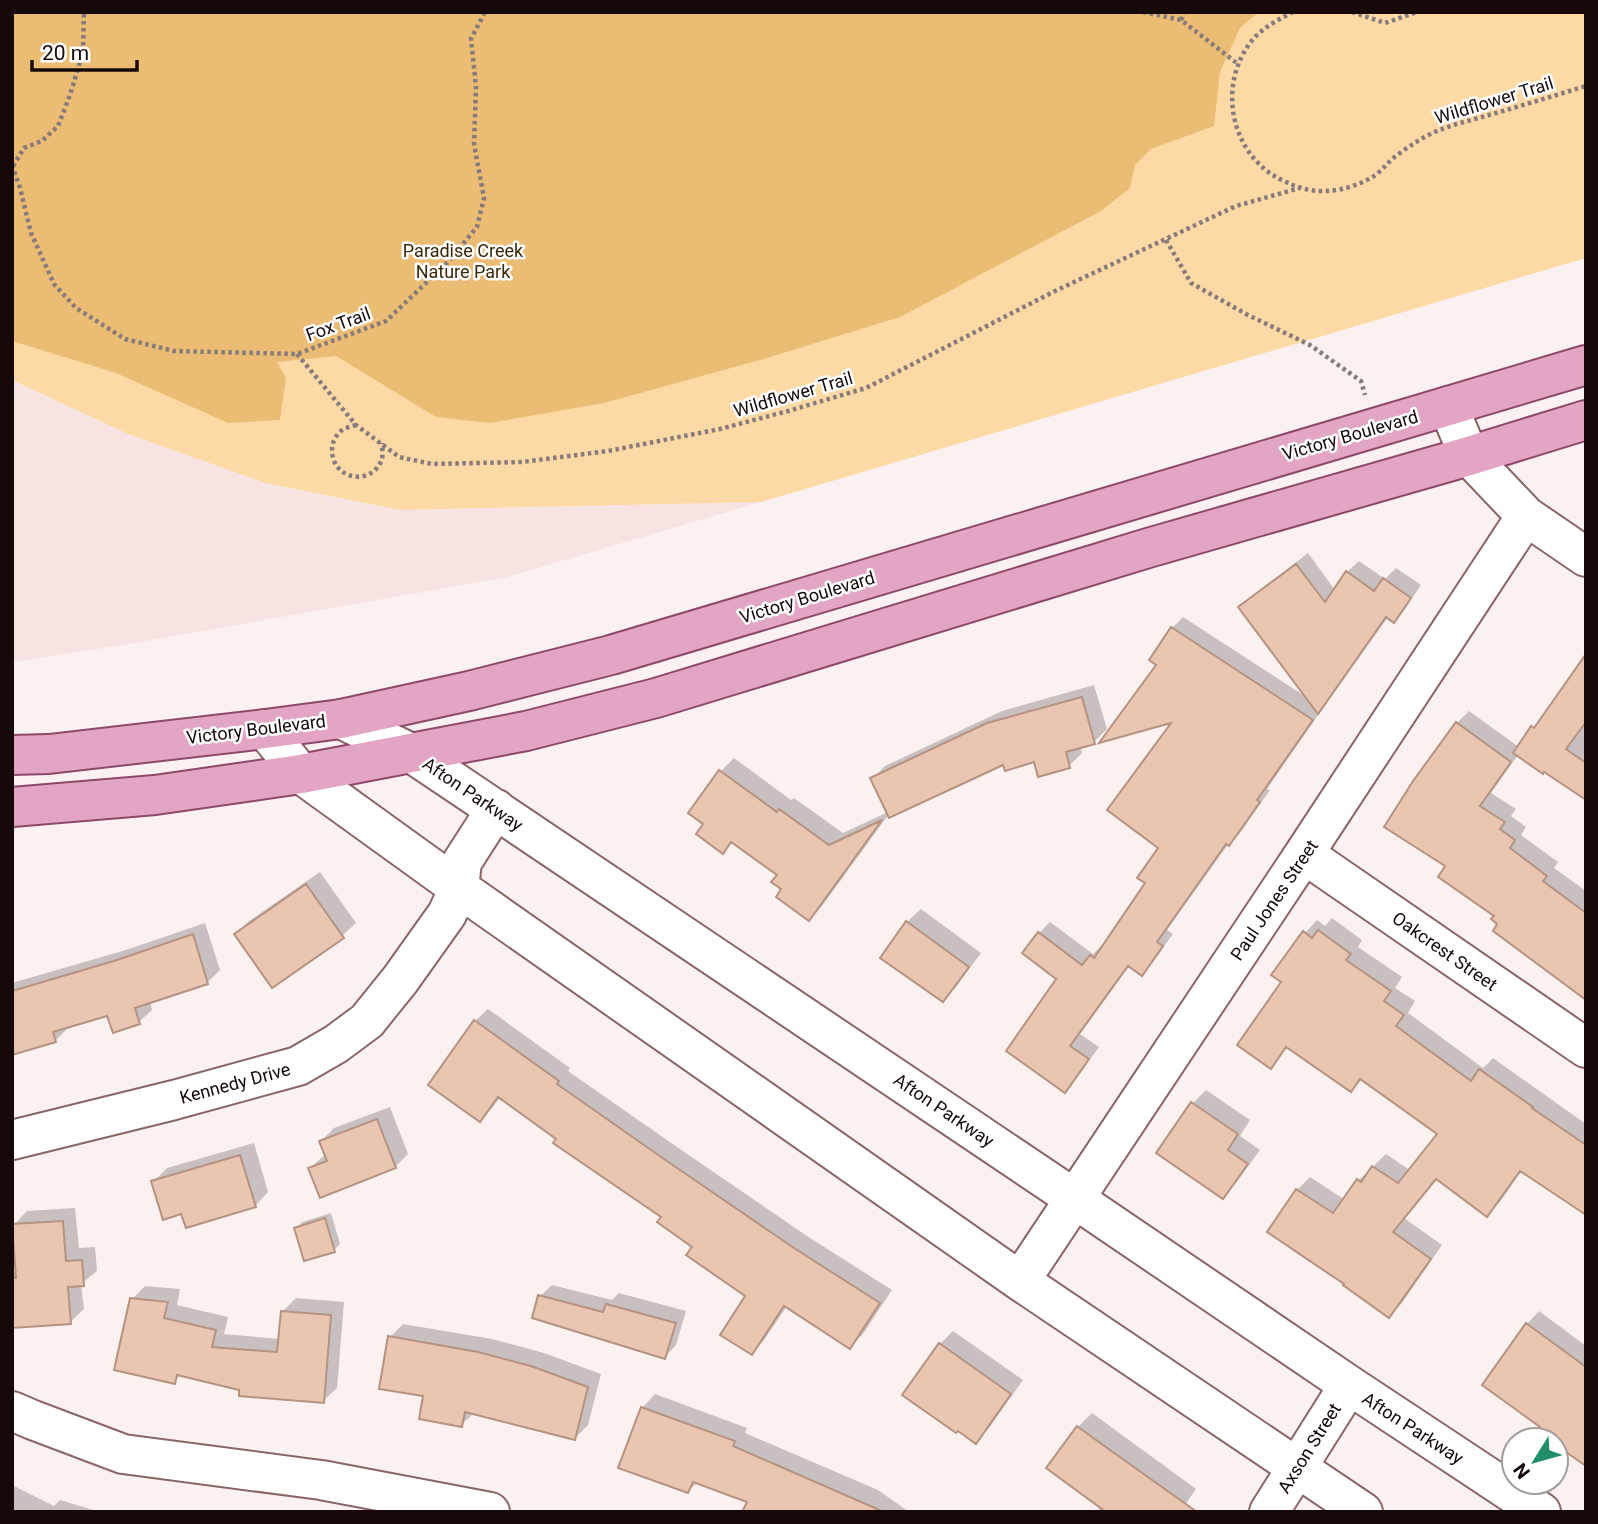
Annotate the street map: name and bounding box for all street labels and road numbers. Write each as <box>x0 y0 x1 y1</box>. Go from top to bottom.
street label: Wildflower Trail <box>1432 72 1556 128</box>
street label: Fox Trail <box>303 303 373 345</box>
street label: Wildflower Trail <box>731 367 855 421</box>
street label: Victory Boulevard <box>1280 406 1420 464</box>
street label: Victory Boulevard <box>737 566 877 628</box>
street label: Victory Boulevard <box>185 710 327 748</box>
street label: Afton Parkway <box>419 753 528 836</box>
street label: Paul Jones Street <box>1226 836 1322 964</box>
street label: Oakcrest Street <box>1389 907 1502 995</box>
street label: Kennedy Drive <box>177 1058 293 1108</box>
street label: Afton Parkway <box>890 1069 999 1152</box>
street label: Afton Parkway <box>1358 1388 1468 1469</box>
street label: Axson Street <box>1273 1399 1345 1497</box>

